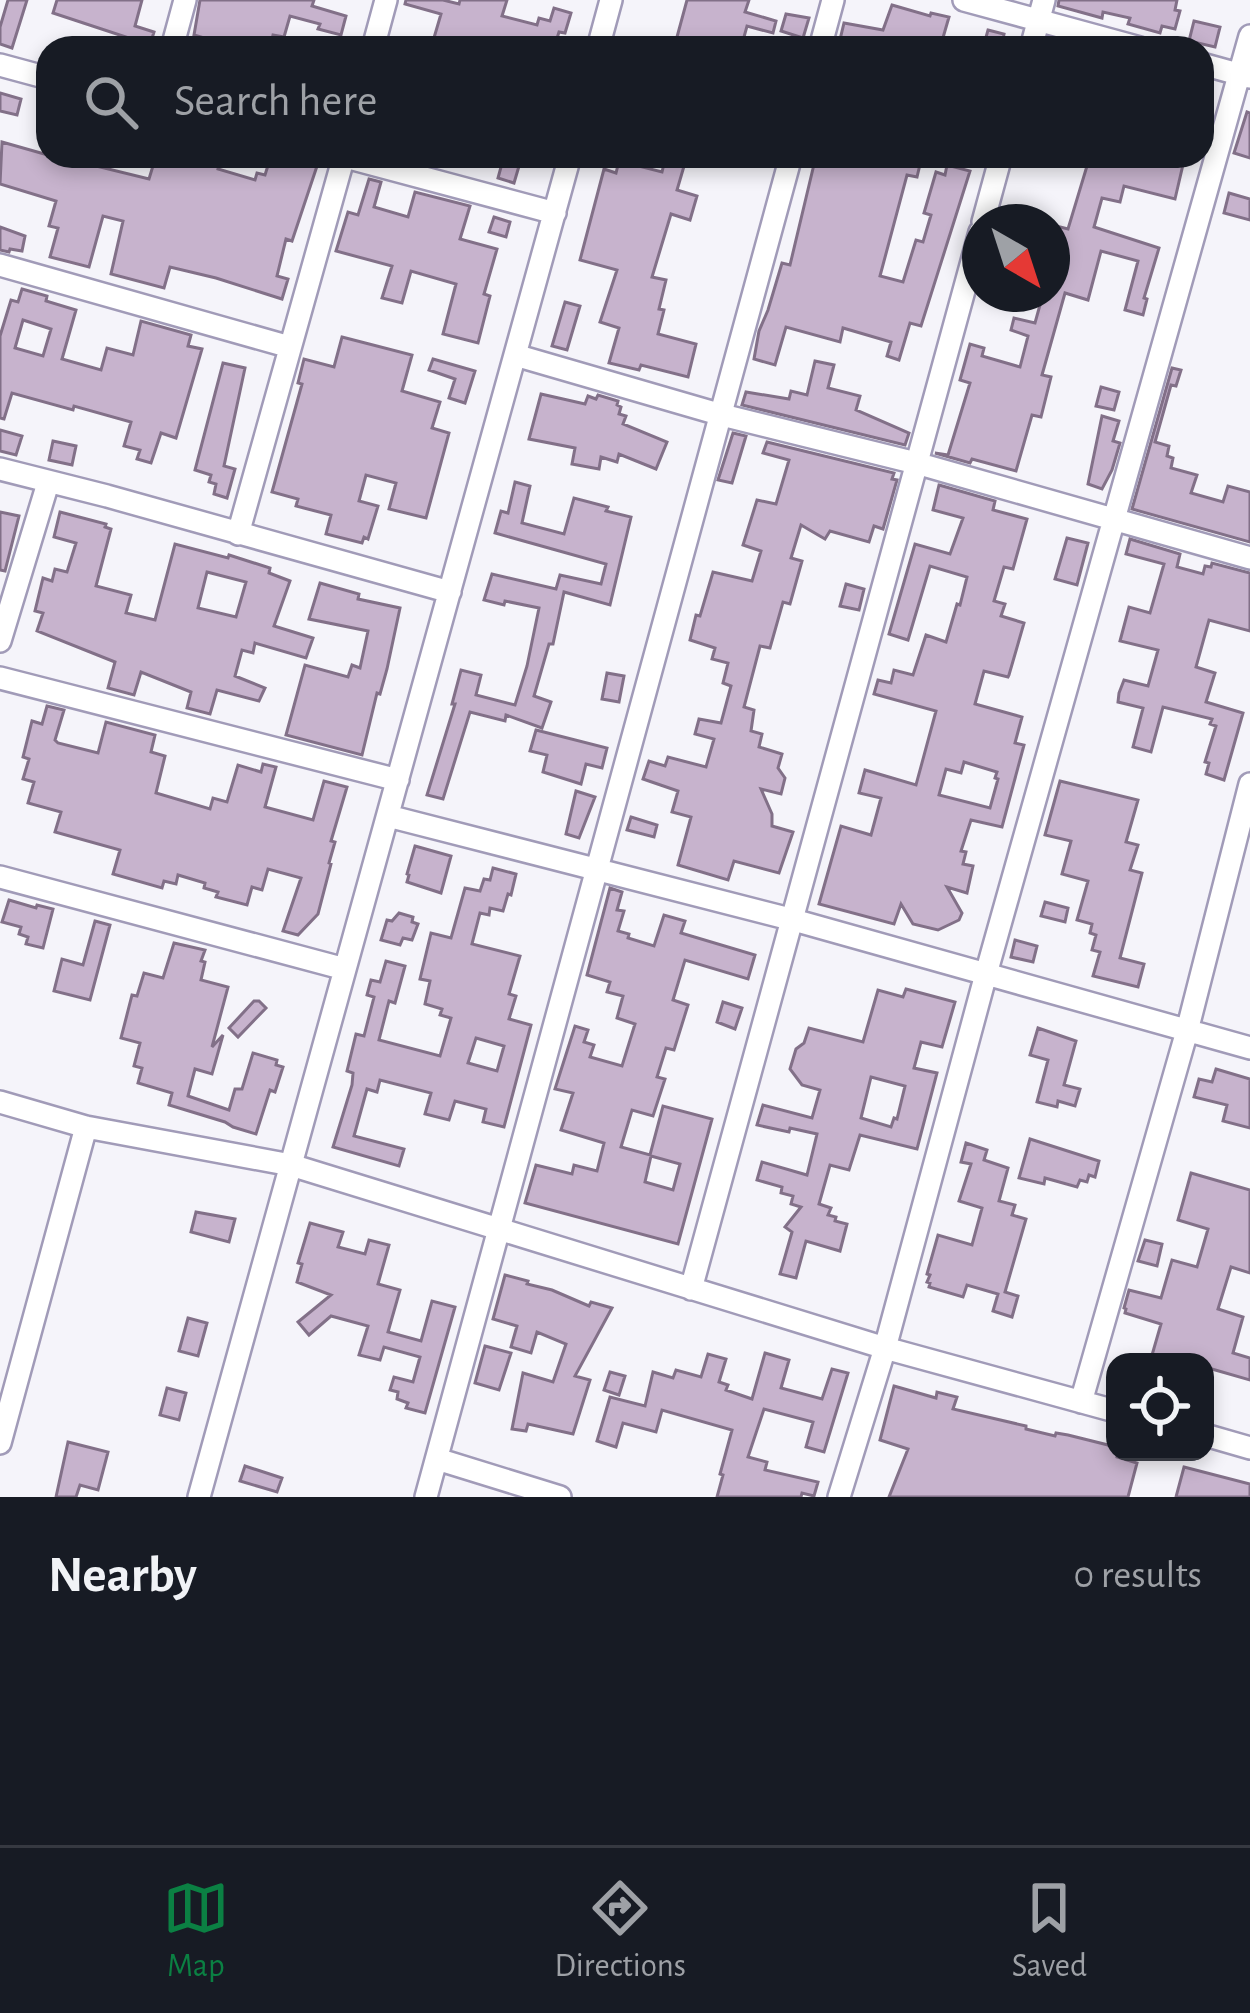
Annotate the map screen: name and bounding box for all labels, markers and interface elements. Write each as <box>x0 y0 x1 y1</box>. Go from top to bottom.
search box <box>36 36 1214 168</box>
icon: search <box>78 69 144 135</box>
text: Search here <box>174 79 377 124</box>
north arrow <box>962 204 1070 312</box>
map controls <box>1106 1353 1214 1461</box>
button: locate <box>1106 1353 1214 1461</box>
text: Nearby <box>48 1550 197 1601</box>
text: 0 results <box>1074 1556 1202 1595</box>
tab: Map <box>163 1875 229 1987</box>
tab: Directions <box>554 1875 686 1987</box>
tab: Saved <box>1012 1875 1087 1987</box>

